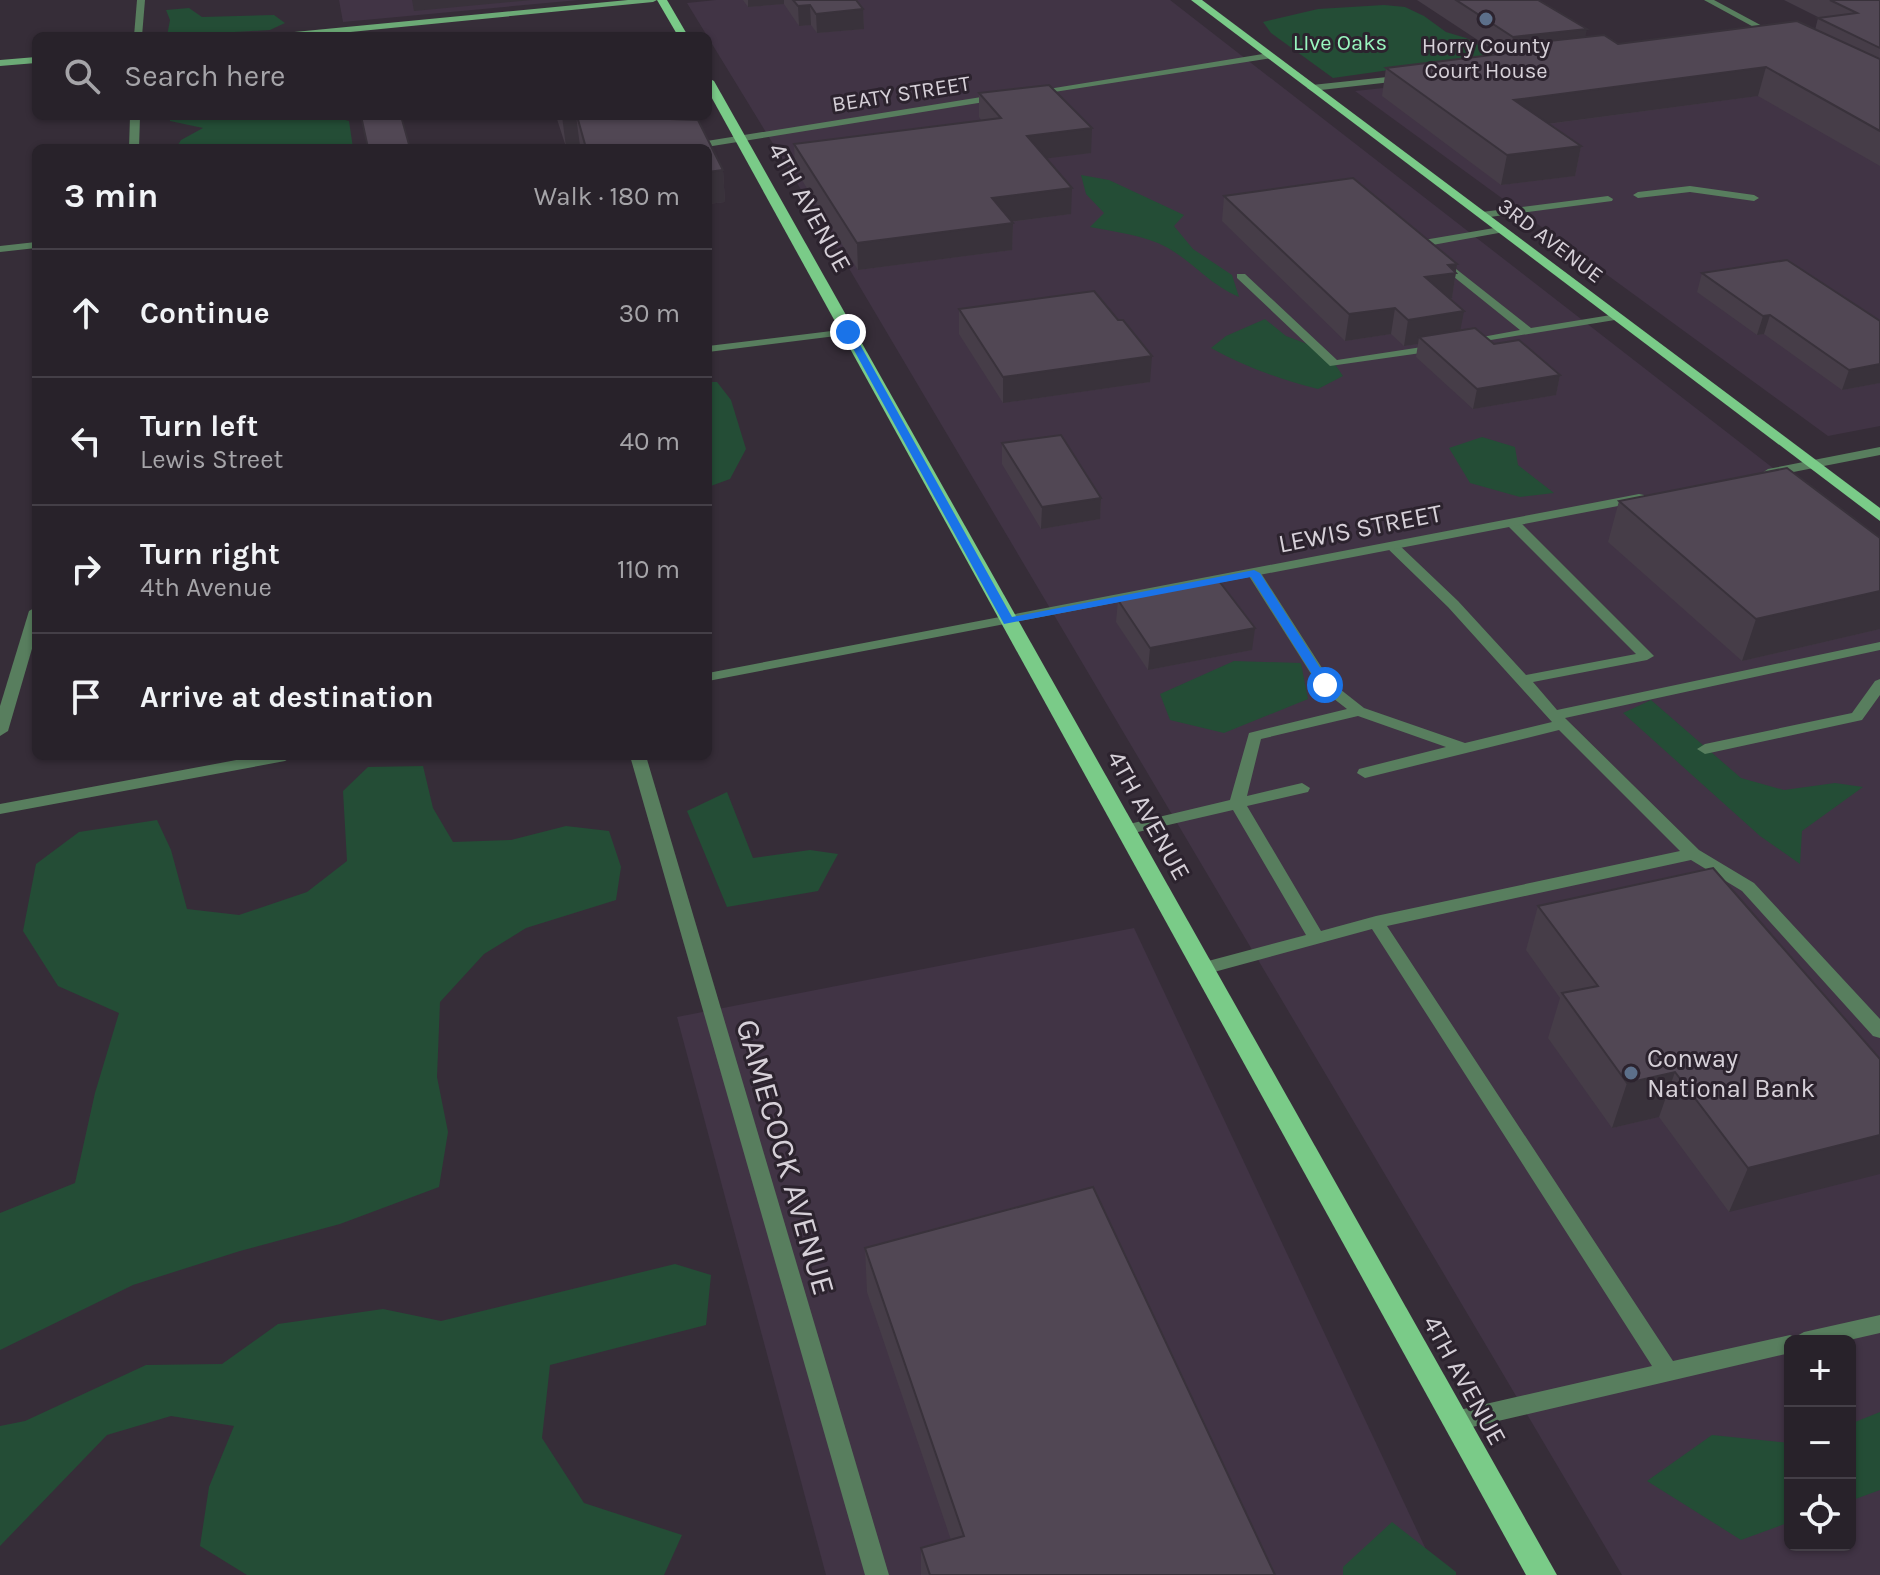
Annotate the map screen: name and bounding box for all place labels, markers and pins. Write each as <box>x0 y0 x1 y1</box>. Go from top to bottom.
marker: Horry County Court House <box>1477 10 1495 28</box>
place label: Horry County Court House <box>1422 33 1550 84</box>
place label: Conway National Bank <box>1647 1043 1815 1104</box>
marker: Conway National Bank <box>1622 1064 1640 1082</box>

